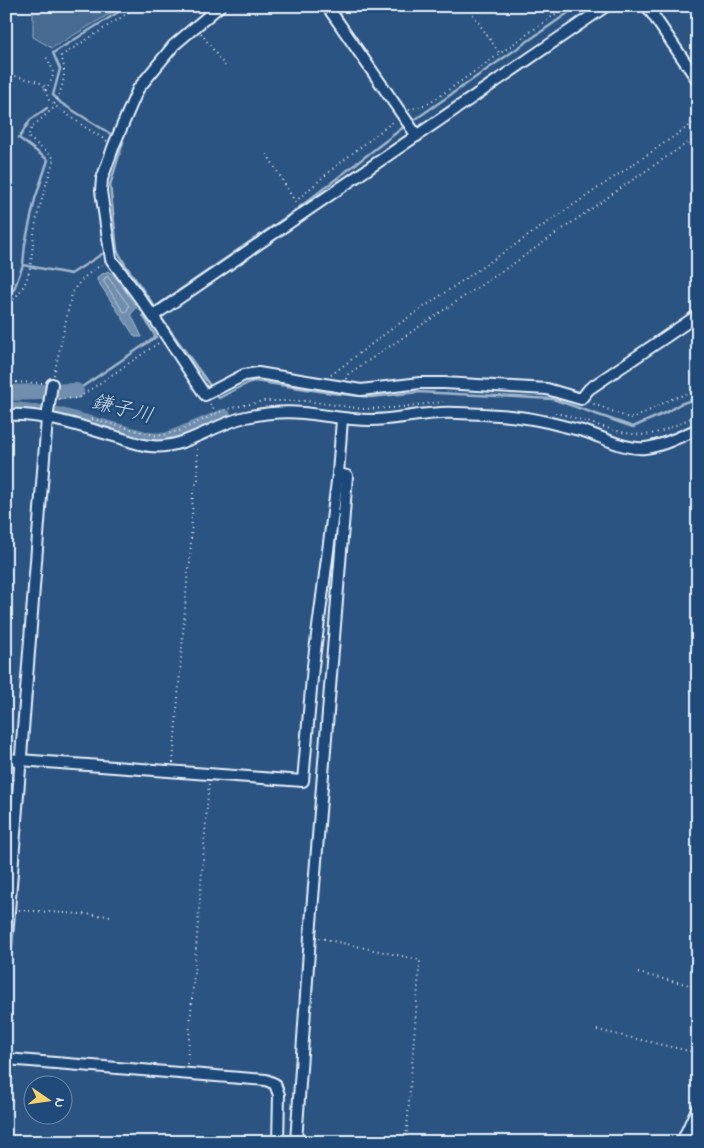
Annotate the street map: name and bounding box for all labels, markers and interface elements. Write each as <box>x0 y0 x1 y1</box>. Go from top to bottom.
water label: 鎌子川 <box>88 388 156 432</box>
north arrow <box>22 1076 72 1126</box>
text: N <box>48 1096 70 1110</box>

